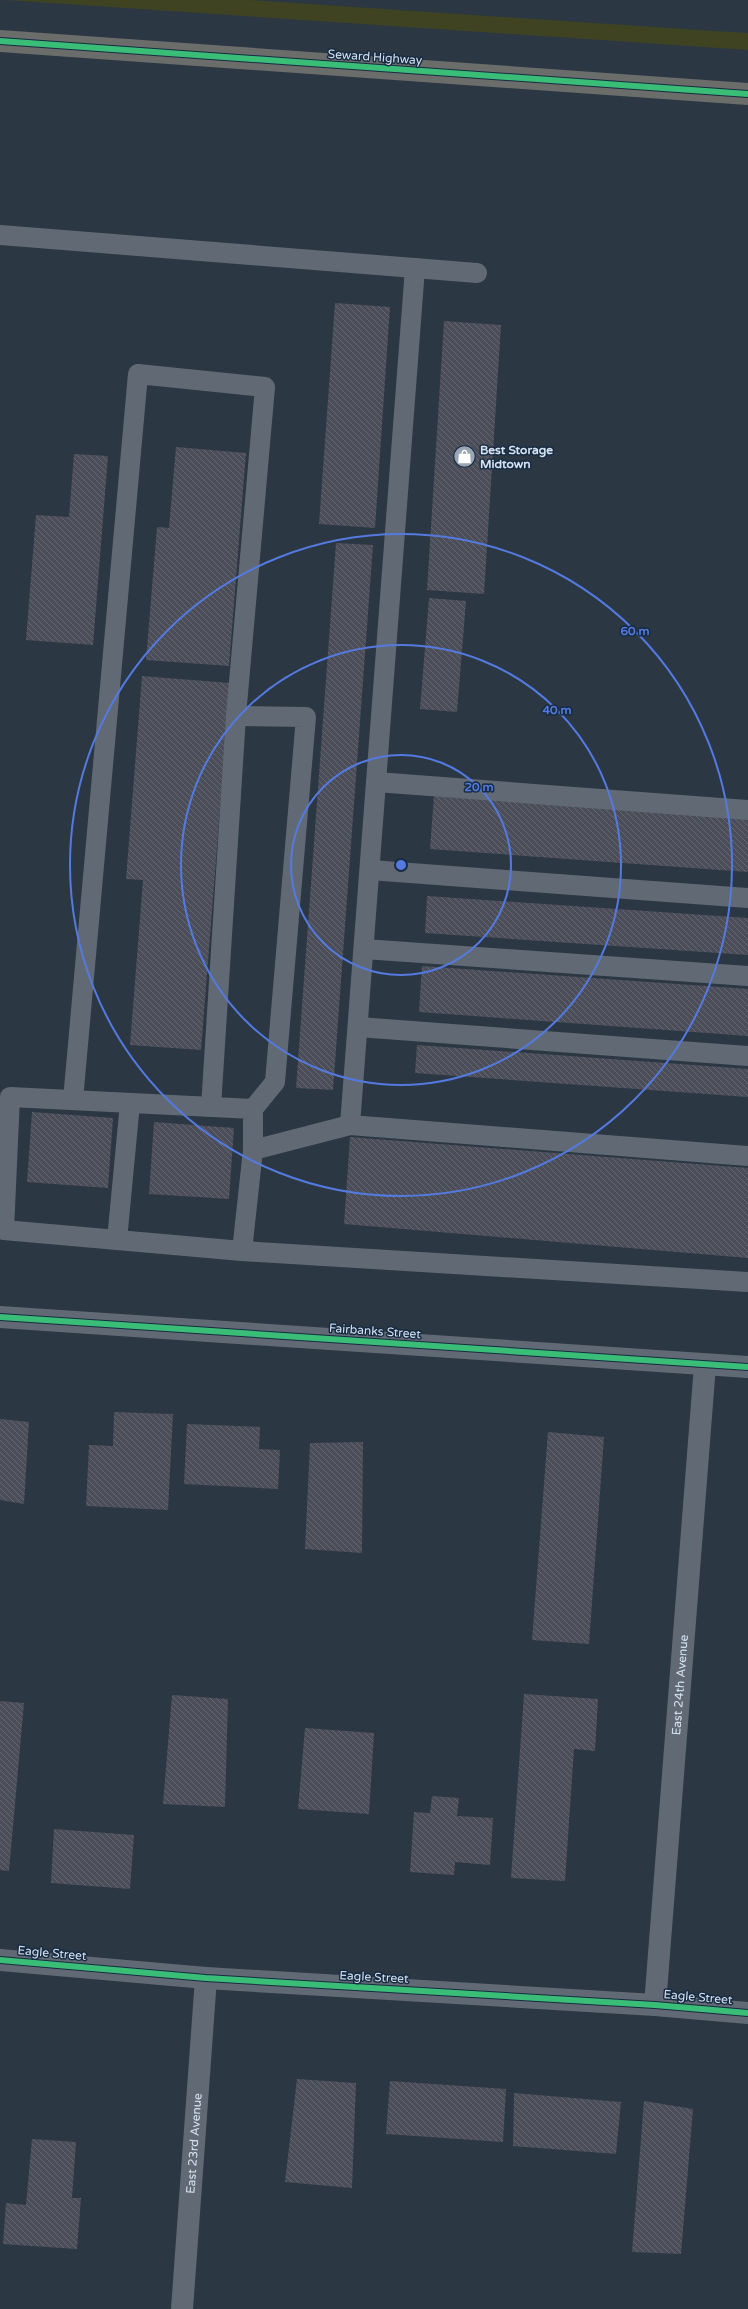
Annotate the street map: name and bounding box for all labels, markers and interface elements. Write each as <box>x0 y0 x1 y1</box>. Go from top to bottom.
street label: Seward Highway <box>327 47 423 67</box>
place label: Best Storage Midtown <box>480 443 553 471</box>
shop icon: Best Storage Midtown <box>451 444 477 470</box>
text: 60 m <box>620 624 650 638</box>
text: 40 m <box>542 703 572 717</box>
text: 20 m <box>464 780 494 794</box>
centre of rings <box>394 858 408 872</box>
street label: Fairbanks Street <box>329 1321 422 1341</box>
street label: East 24th Avenue <box>669 1634 691 1736</box>
street label: Eagle Street <box>17 1943 87 1963</box>
street label: Eagle Street <box>339 1968 409 1986</box>
street label: Eagle Street <box>663 1987 733 2007</box>
street label: East 23rd Avenue <box>183 2092 205 2194</box>

